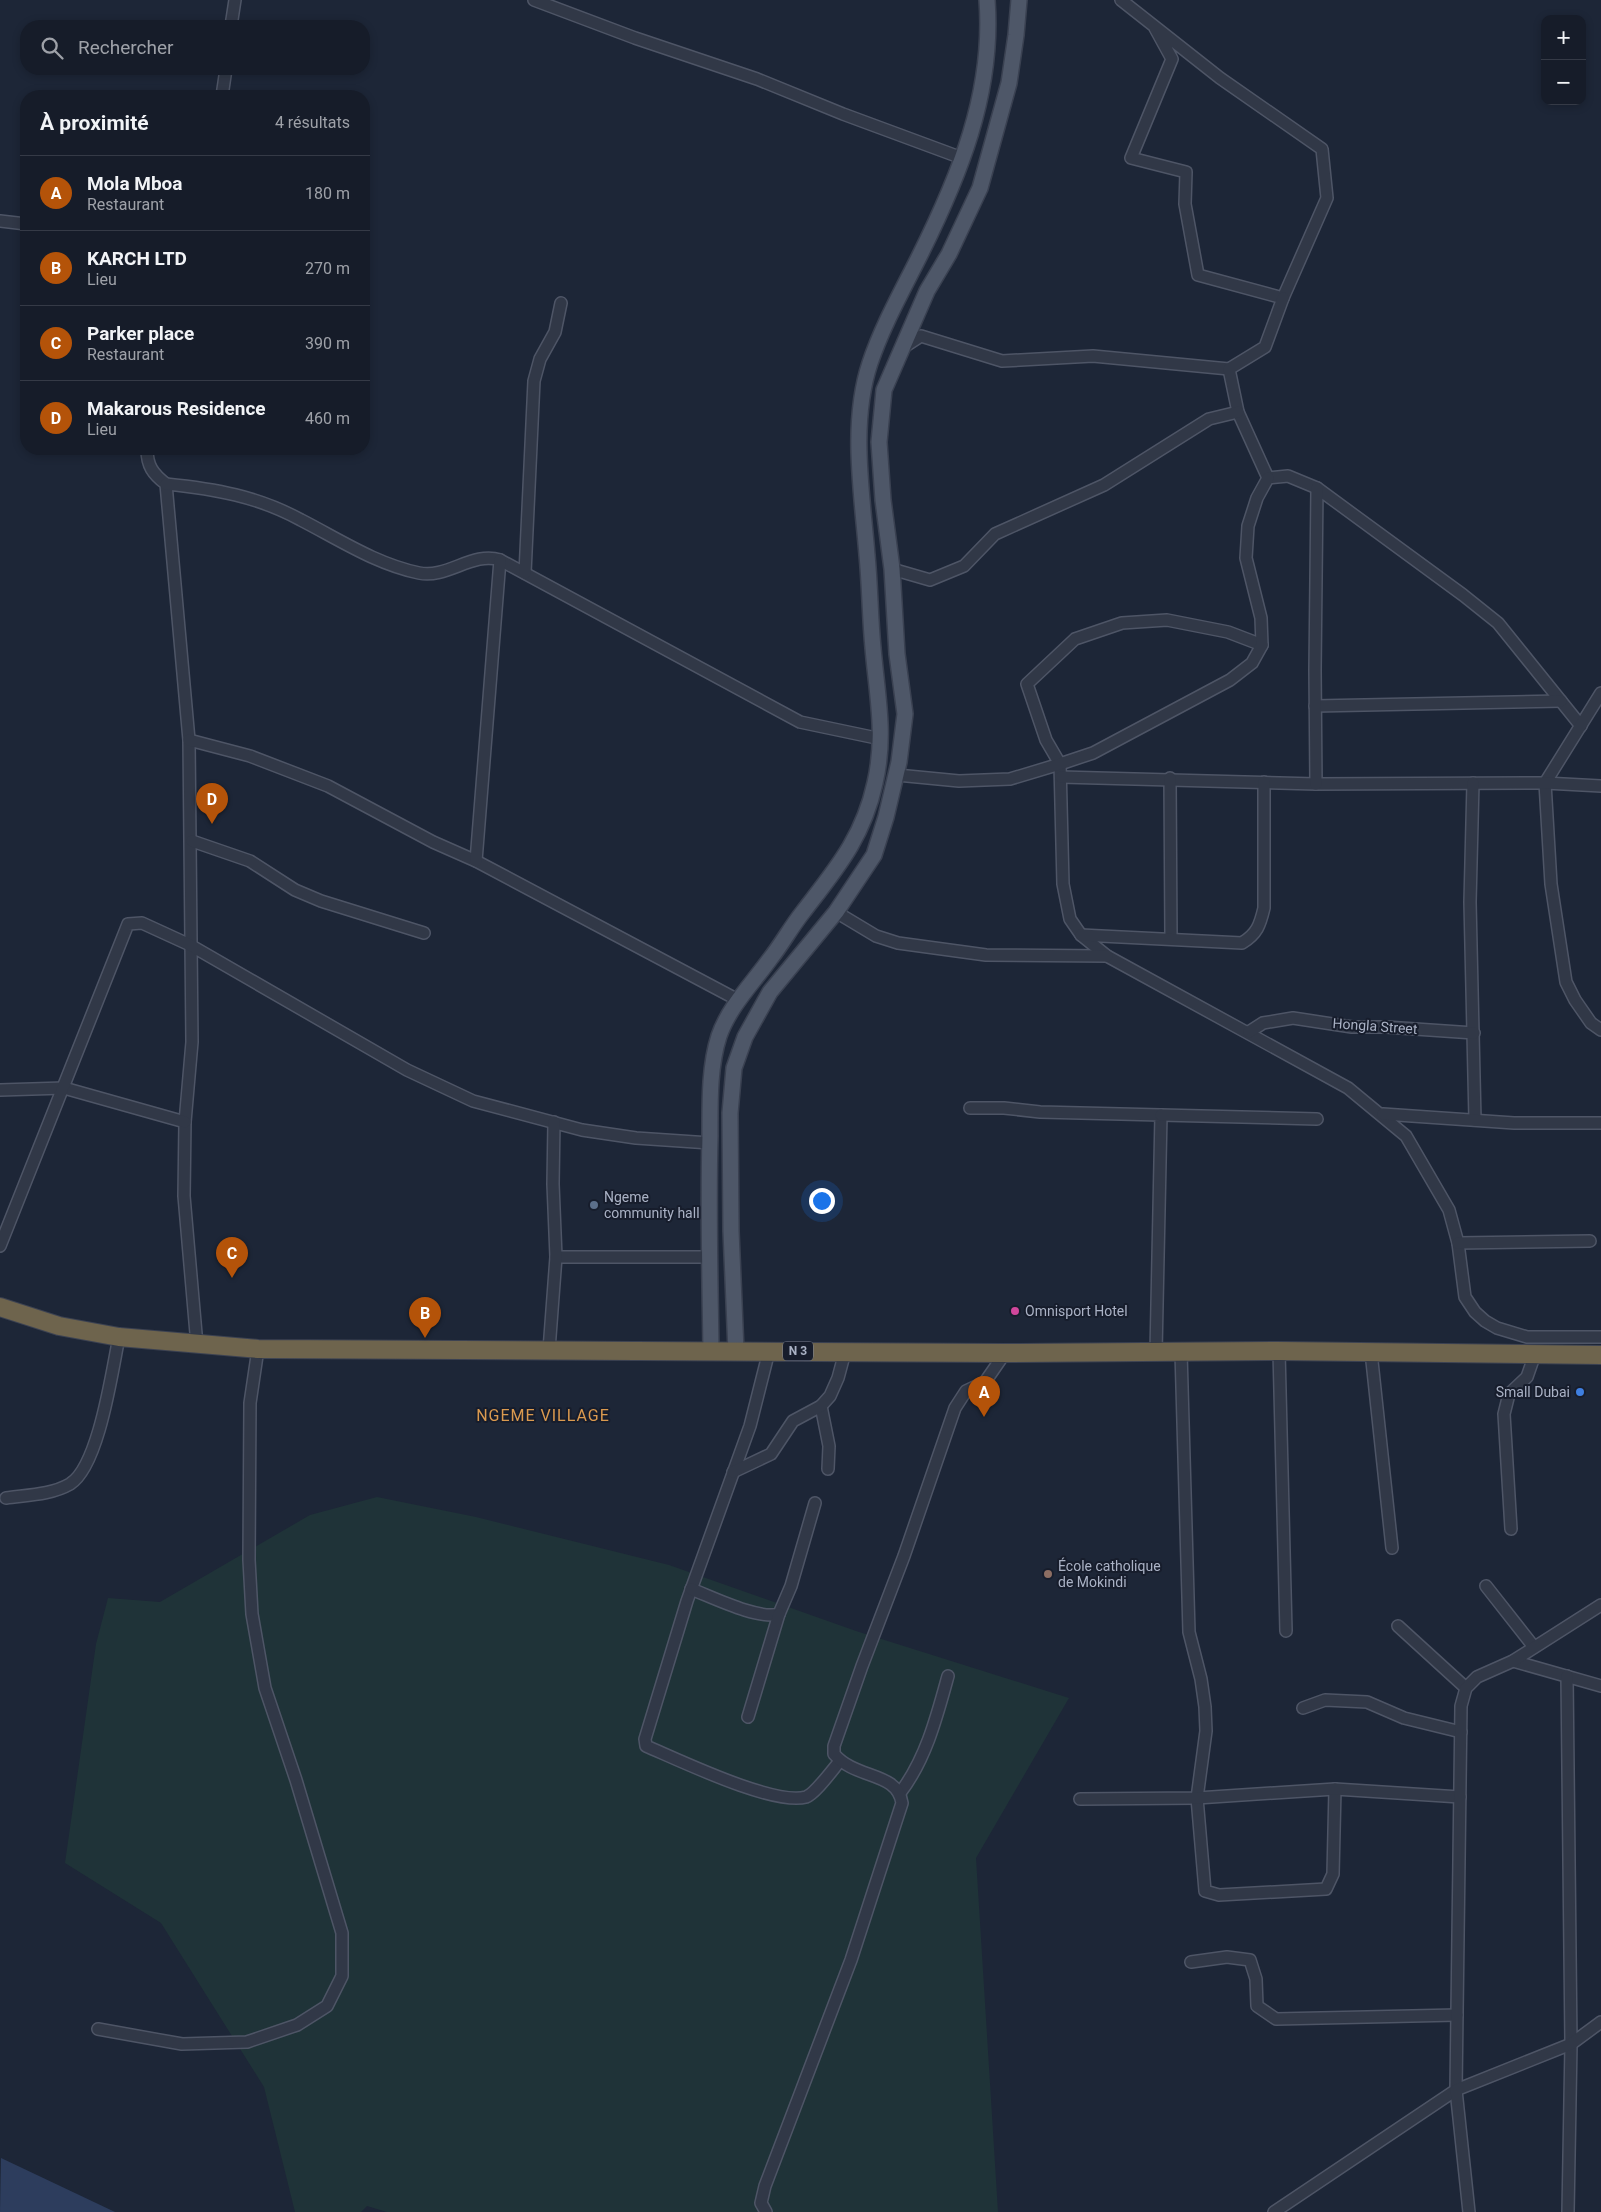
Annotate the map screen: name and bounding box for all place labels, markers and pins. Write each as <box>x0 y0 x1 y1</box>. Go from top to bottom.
pin: D <box>196 783 228 824</box>
place label: Ngeme community hall <box>604 1189 700 1221</box>
marker: Ngeme community hall <box>588 1199 600 1211</box>
pin: C <box>216 1237 248 1278</box>
pin: B <box>409 1297 441 1338</box>
place label: Omnisport Hotel <box>1025 1303 1128 1319</box>
marker: Omnisport Hotel <box>1009 1305 1021 1317</box>
pin: A <box>968 1376 1000 1417</box>
place label: Small Dubai <box>1496 1384 1570 1400</box>
marker: Small Dubai <box>1574 1386 1586 1398</box>
place label: École catholique de Mokindi <box>1058 1557 1161 1590</box>
marker: École catholique de Mokindi <box>1042 1568 1054 1580</box>

